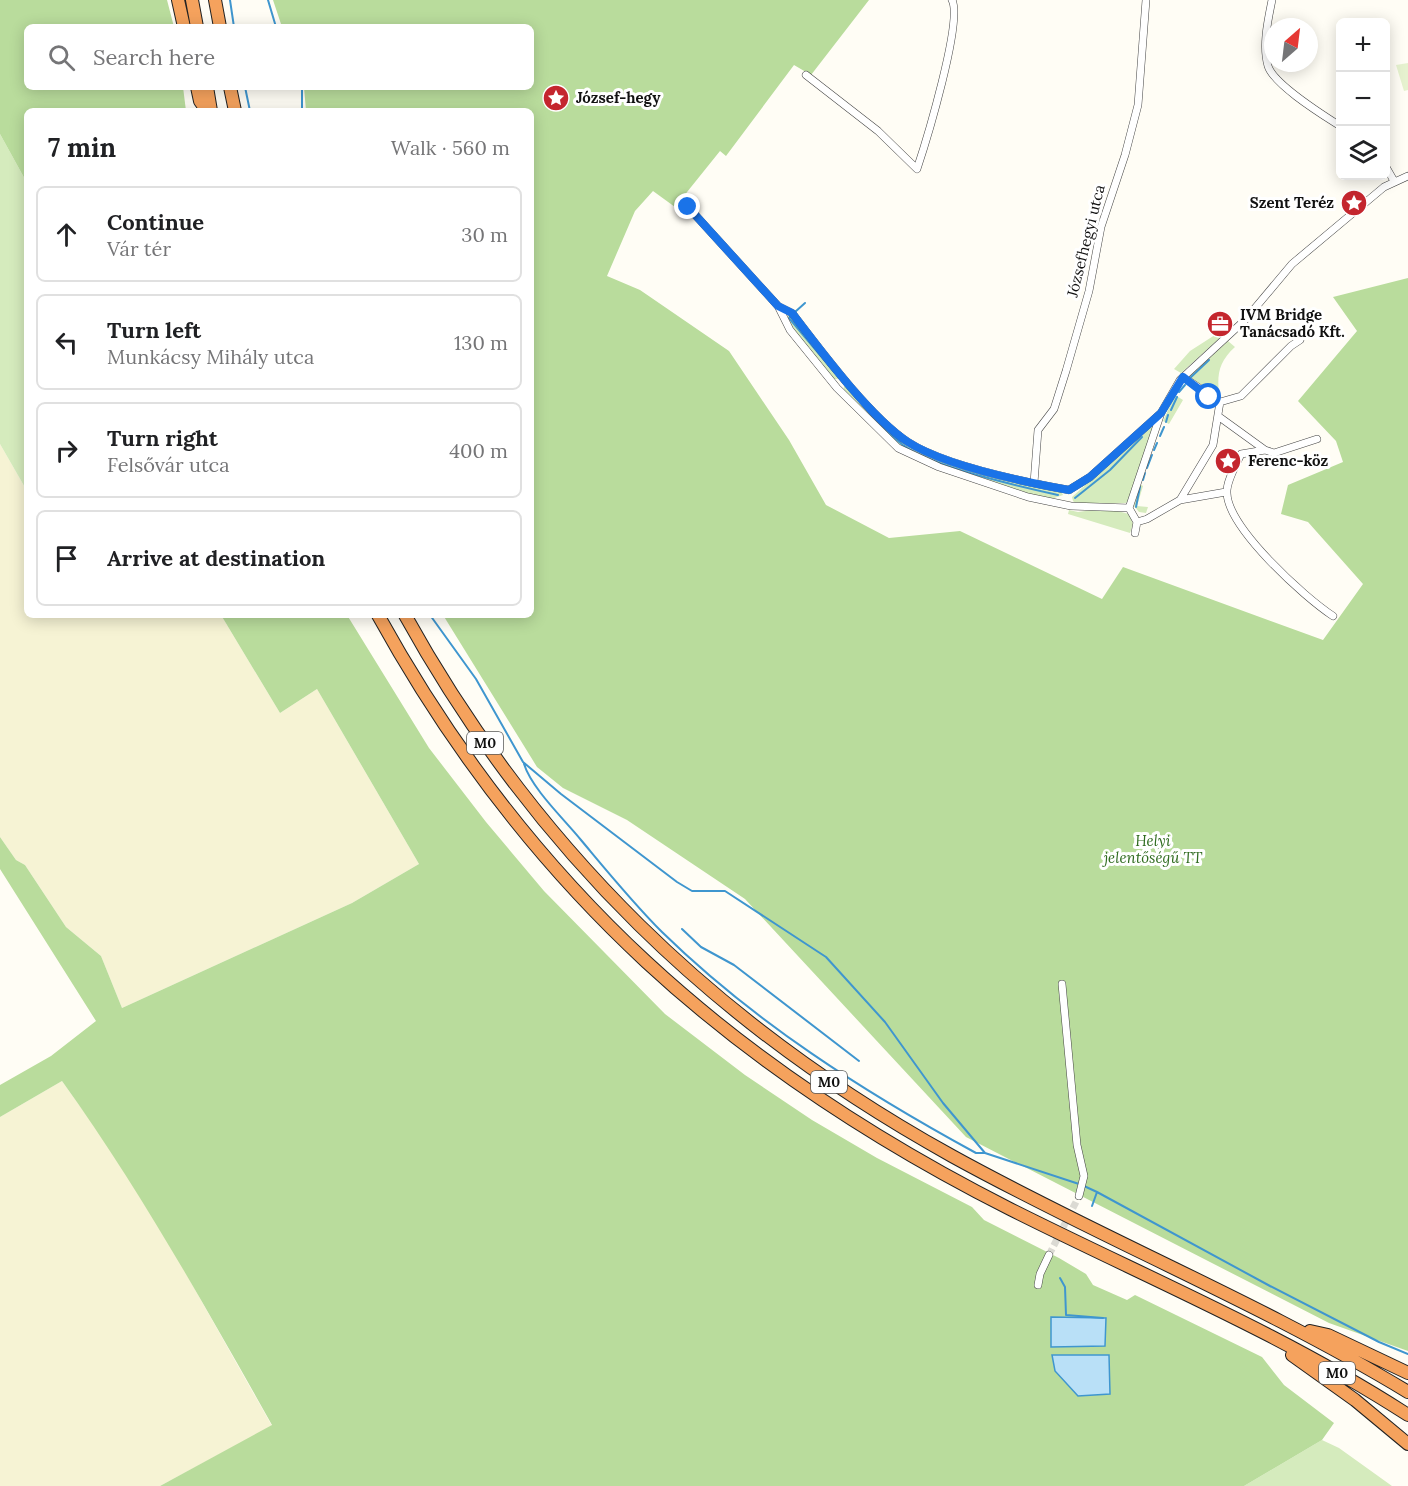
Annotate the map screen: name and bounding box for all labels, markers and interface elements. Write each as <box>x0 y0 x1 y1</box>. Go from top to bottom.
north arrow <box>1264 18 1318 72</box>
map controls <box>1336 18 1390 180</box>
button: + <box>1336 18 1390 72</box>
search box <box>24 24 534 90</box>
icon: search <box>45 41 78 74</box>
text: Search here <box>93 43 215 71</box>
button: − <box>1336 72 1390 126</box>
place icon: József-hegy <box>541 83 571 113</box>
place label: József-hegy <box>576 88 661 107</box>
button: layers <box>1336 126 1390 180</box>
text: 7 min <box>48 131 116 164</box>
text: Walk · 560 m <box>391 135 510 160</box>
street label: Józsefhegyi utca <box>1062 182 1109 300</box>
place icon: Szent Teréz <box>1339 188 1369 218</box>
route end <box>674 193 700 219</box>
place label: Szent Teréz <box>1250 193 1334 212</box>
text: Continue <box>107 208 204 236</box>
icon: ahead <box>50 218 83 251</box>
text: 30 m <box>461 222 508 247</box>
text: Vár tér <box>107 236 171 261</box>
place label: IVM Bridge Tanácsadó Kft. <box>1240 305 1345 341</box>
office icon: IVM Bridge Tanácsadó Kft. <box>1205 309 1235 339</box>
text: Turn left <box>107 316 201 344</box>
icon: left <box>50 326 83 359</box>
text: 130 m <box>454 330 508 355</box>
text: Munkácsy Mihály utca <box>107 344 314 369</box>
route start <box>1195 383 1221 409</box>
text: Turn right <box>107 424 218 452</box>
icon: right <box>50 434 83 467</box>
text: 400 m <box>449 438 508 463</box>
place icon: Ferenc-köz <box>1213 446 1243 476</box>
place label: Ferenc-köz <box>1248 451 1328 470</box>
text: Felsővár utca <box>107 452 230 477</box>
icon: arrive <box>50 542 83 575</box>
text: Arrive at destination <box>107 544 325 572</box>
road number: M0 <box>467 732 503 754</box>
park label: Helyi jelentőségű TT <box>1102 831 1203 867</box>
road number: M0 <box>811 1071 847 1093</box>
road number: M0 <box>1319 1362 1355 1384</box>

